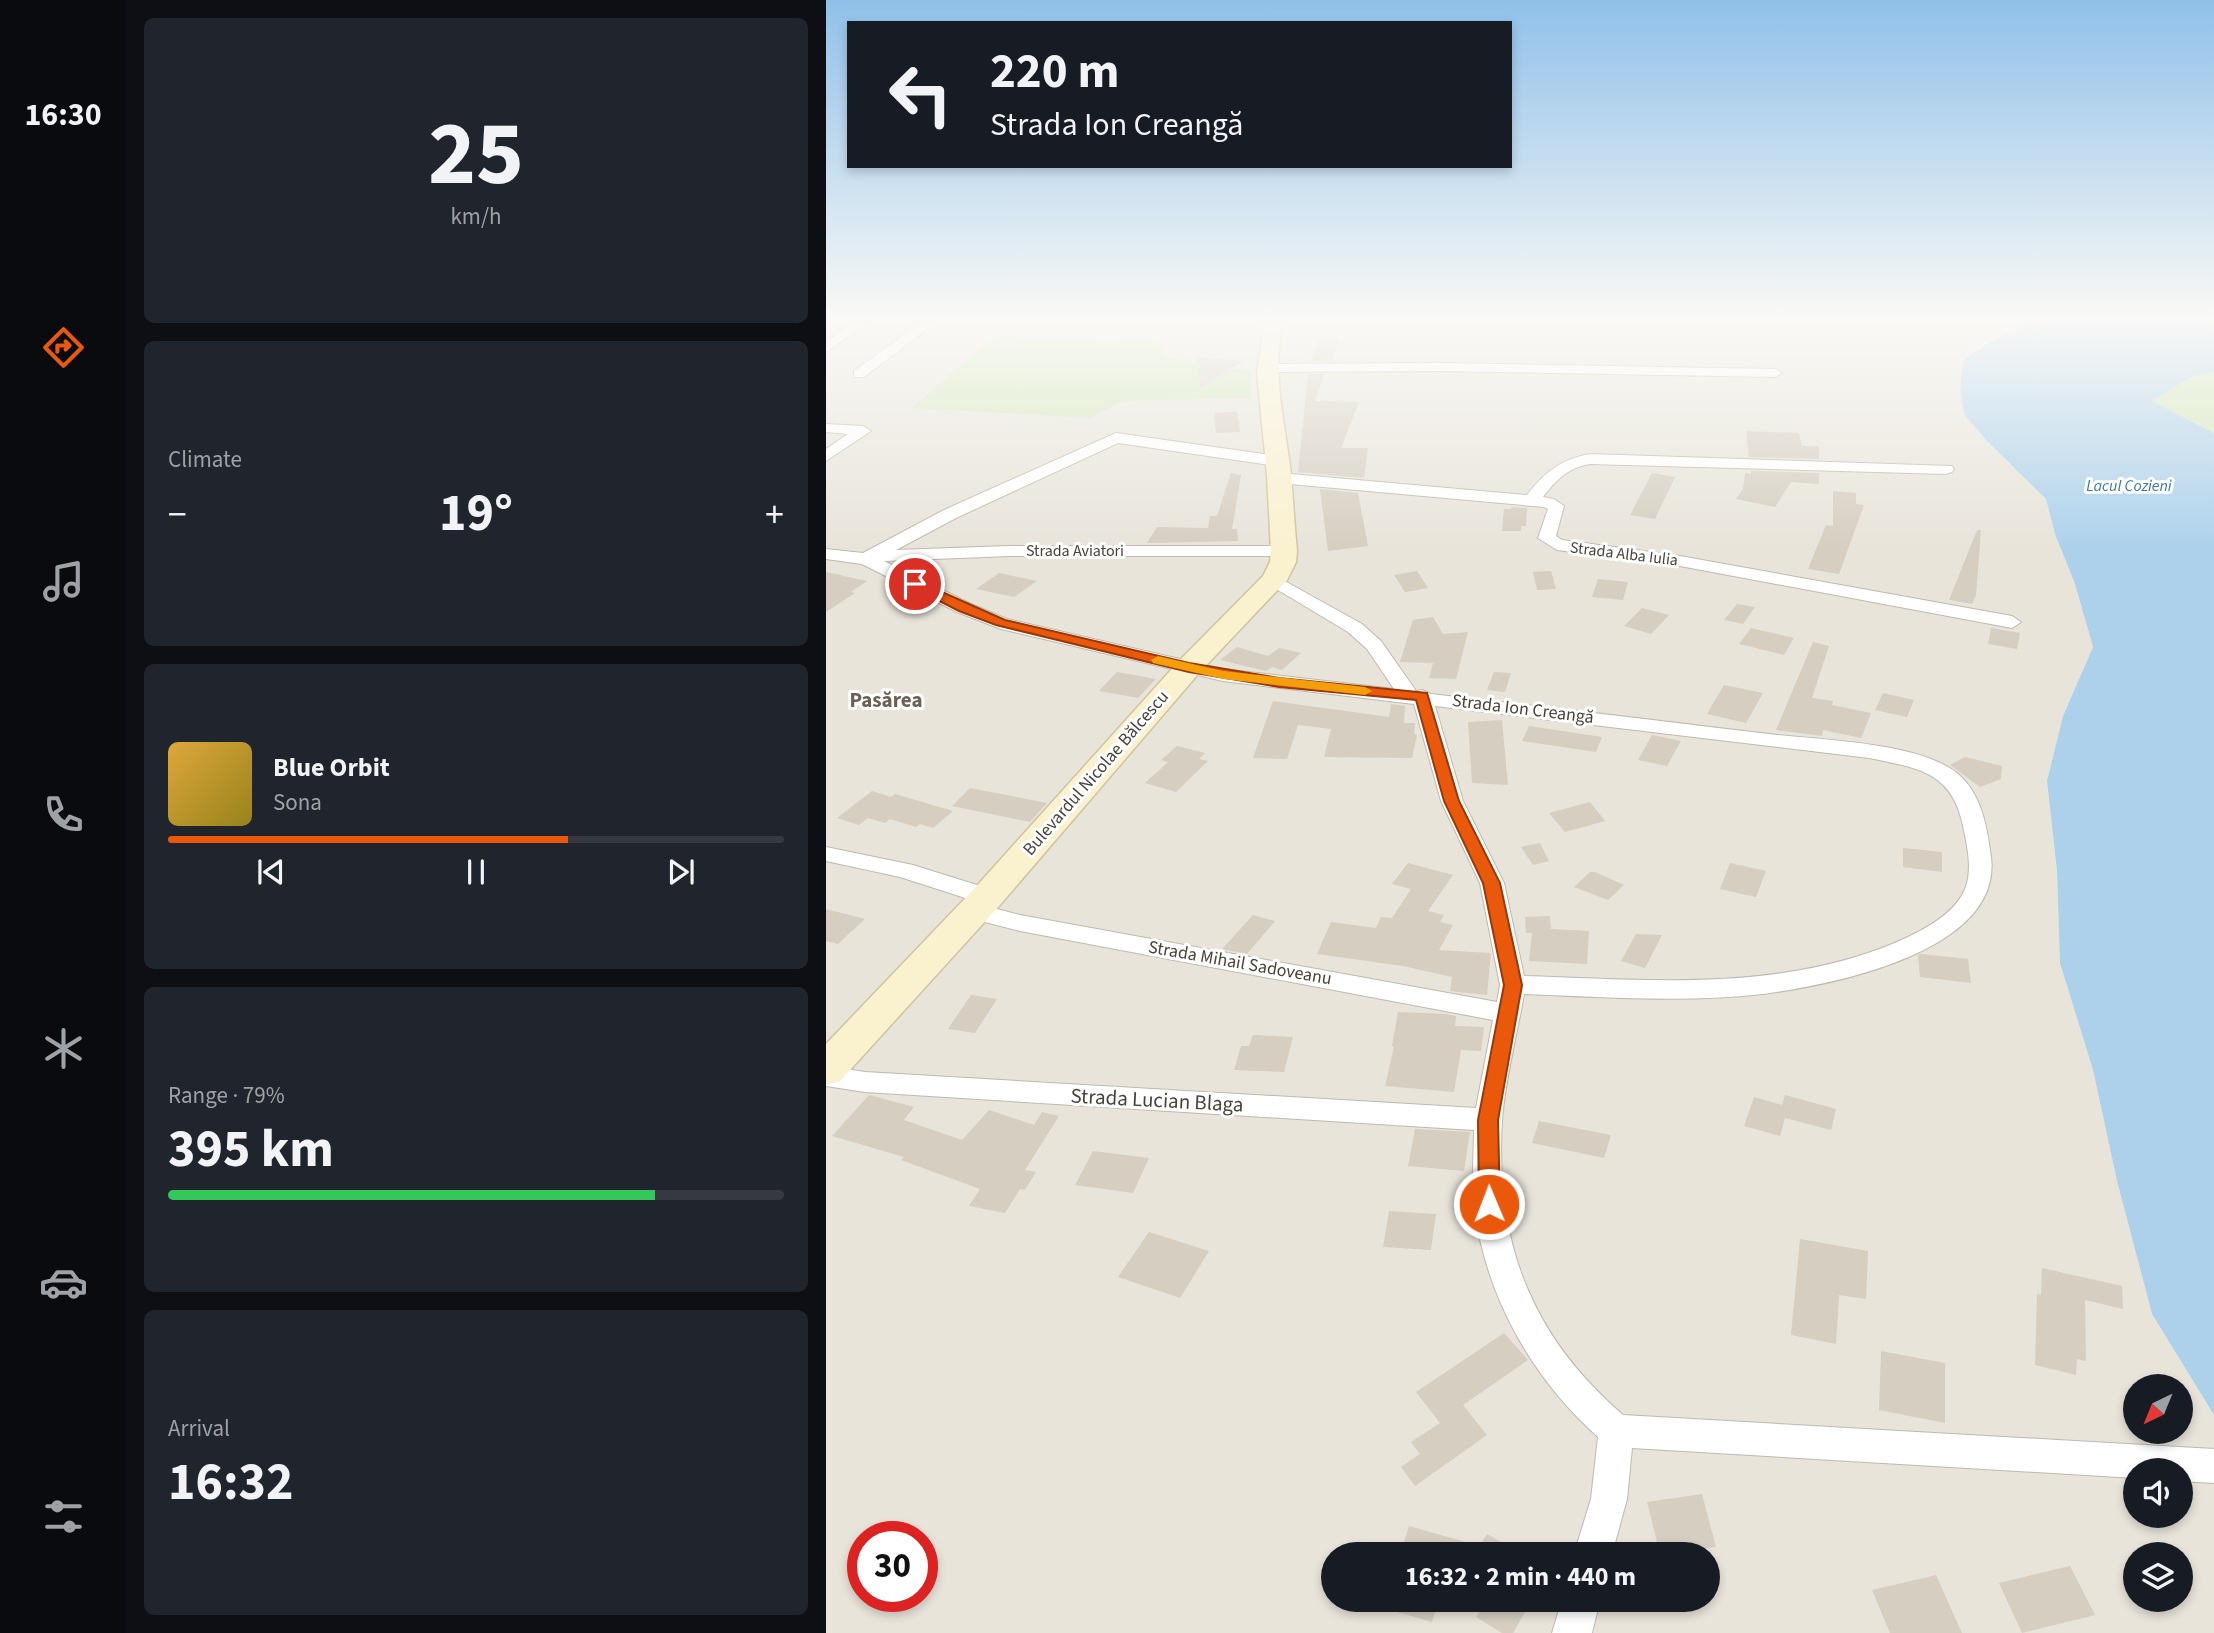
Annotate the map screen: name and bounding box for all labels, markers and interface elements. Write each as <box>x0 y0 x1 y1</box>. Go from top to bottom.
text: 220 m <box>990 37 1119 107</box>
icon: left <box>875 49 966 140</box>
text: 25 <box>428 90 524 219</box>
text: 16:30 <box>24 92 102 138</box>
text: Strada Ion Creangă <box>990 102 1243 148</box>
text: km/h <box>450 200 502 233</box>
icon: directions <box>39 323 88 372</box>
text: Climate <box>168 443 242 476</box>
water label: Lacul Cozieni <box>2086 475 2172 497</box>
text: 19° <box>439 477 513 551</box>
text: − <box>168 488 187 542</box>
text: + <box>765 488 784 542</box>
street label: Strada Alba Iulia <box>1569 536 1679 572</box>
street label: Strada Aviatori <box>1026 540 1124 562</box>
pin <box>885 554 945 614</box>
icon: music <box>39 557 88 606</box>
icon: arrive <box>896 565 934 603</box>
district label: Pasărea <box>849 685 923 715</box>
street label: Bulevardul Nicolae Bălcescu <box>1017 685 1175 861</box>
street label: Strada Ion Creangă <box>1451 688 1595 730</box>
text: Blue Orbit <box>273 749 390 786</box>
text: Sona <box>273 786 322 819</box>
icon: phone <box>39 790 88 839</box>
icon: previous <box>252 853 290 891</box>
icon: pause <box>457 853 495 891</box>
icon: next <box>662 853 700 891</box>
street label: Strada Mihail Sadoveanu <box>1146 935 1334 991</box>
icon: climate <box>39 1024 88 1073</box>
text: Range · 79% <box>168 1079 285 1112</box>
street label: Strada Lucian Blaga <box>1070 1080 1244 1120</box>
text: 395 km <box>168 1113 334 1187</box>
position arrow <box>1452 1167 1526 1241</box>
icon: car <box>39 1258 88 1307</box>
north arrow <box>2123 1374 2193 1444</box>
map controls <box>2123 1374 2193 1612</box>
text: Arrival <box>168 1412 230 1445</box>
text: 16:32 <box>168 1446 293 1520</box>
button: sound <box>2123 1458 2193 1528</box>
icon: filters <box>39 1492 88 1541</box>
speed limit sign: 30 <box>847 1521 938 1612</box>
button: layers <box>2123 1542 2193 1612</box>
text: 16:32 · 2 min · 440 m <box>1405 1558 1636 1595</box>

